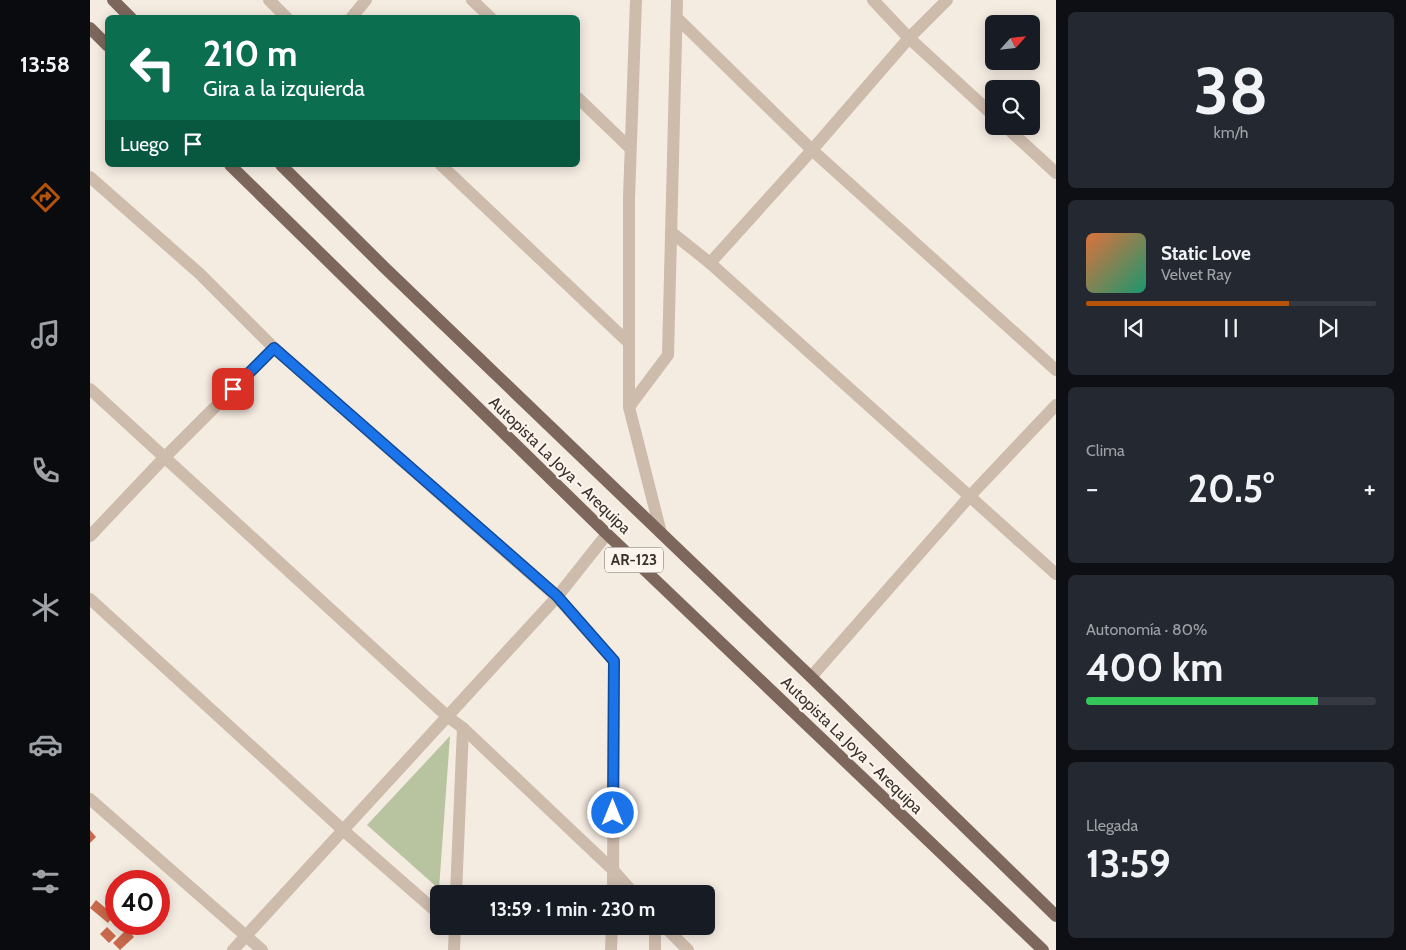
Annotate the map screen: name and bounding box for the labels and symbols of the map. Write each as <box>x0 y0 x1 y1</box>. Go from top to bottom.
north arrow <box>985 15 1040 70</box>
pin <box>212 368 254 410</box>
street label: Autopista La Joya - Arequipa <box>485 392 635 538</box>
road number: AR-123 <box>605 548 663 572</box>
street label: Autopista La Joya - Arequipa <box>777 672 927 818</box>
position arrow <box>586 786 638 838</box>
speed limit sign: 40 <box>105 870 170 935</box>

